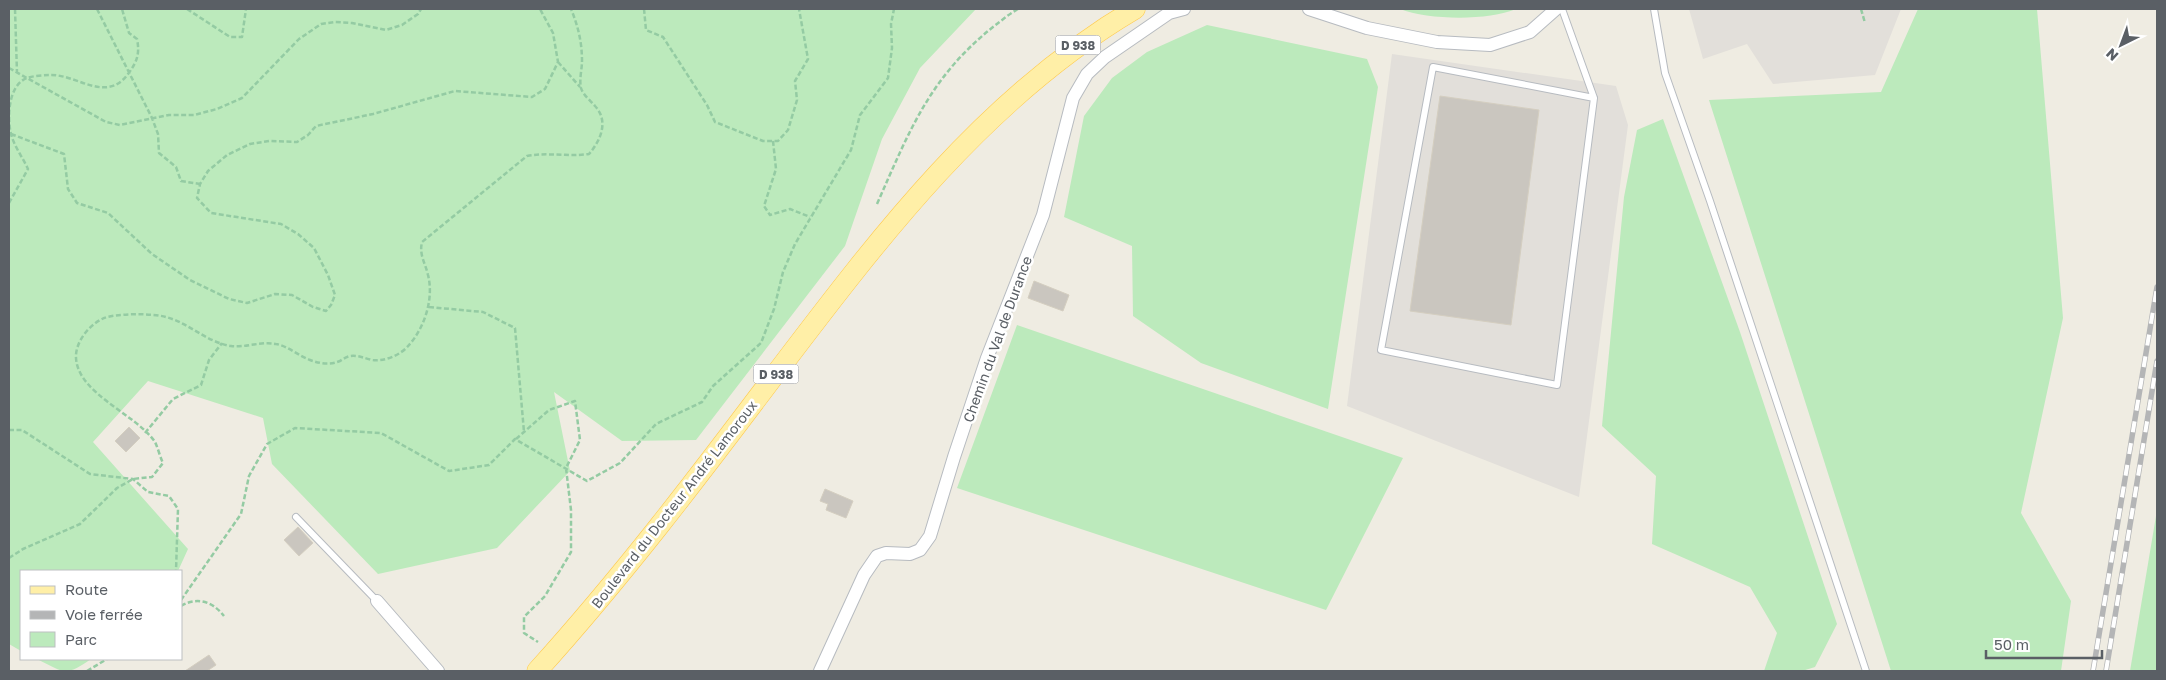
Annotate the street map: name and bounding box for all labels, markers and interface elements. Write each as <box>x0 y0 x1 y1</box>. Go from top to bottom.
north arrow <box>2096 20 2146 70</box>
road number: D 938 <box>1056 36 1100 54</box>
text: N <box>2102 45 2122 65</box>
street label: Chemin du Val de Durance <box>959 254 1035 424</box>
road number: D 938 <box>754 364 798 384</box>
street label: Boulevard du Docteur André Lamoroux <box>588 396 761 611</box>
legend <box>20 570 182 660</box>
text: Route <box>65 580 108 598</box>
text: Voie ferrée <box>65 605 143 623</box>
scale bar <box>1986 628 2102 660</box>
text: Parc <box>65 630 97 648</box>
text: 50 m <box>1994 635 2029 653</box>

